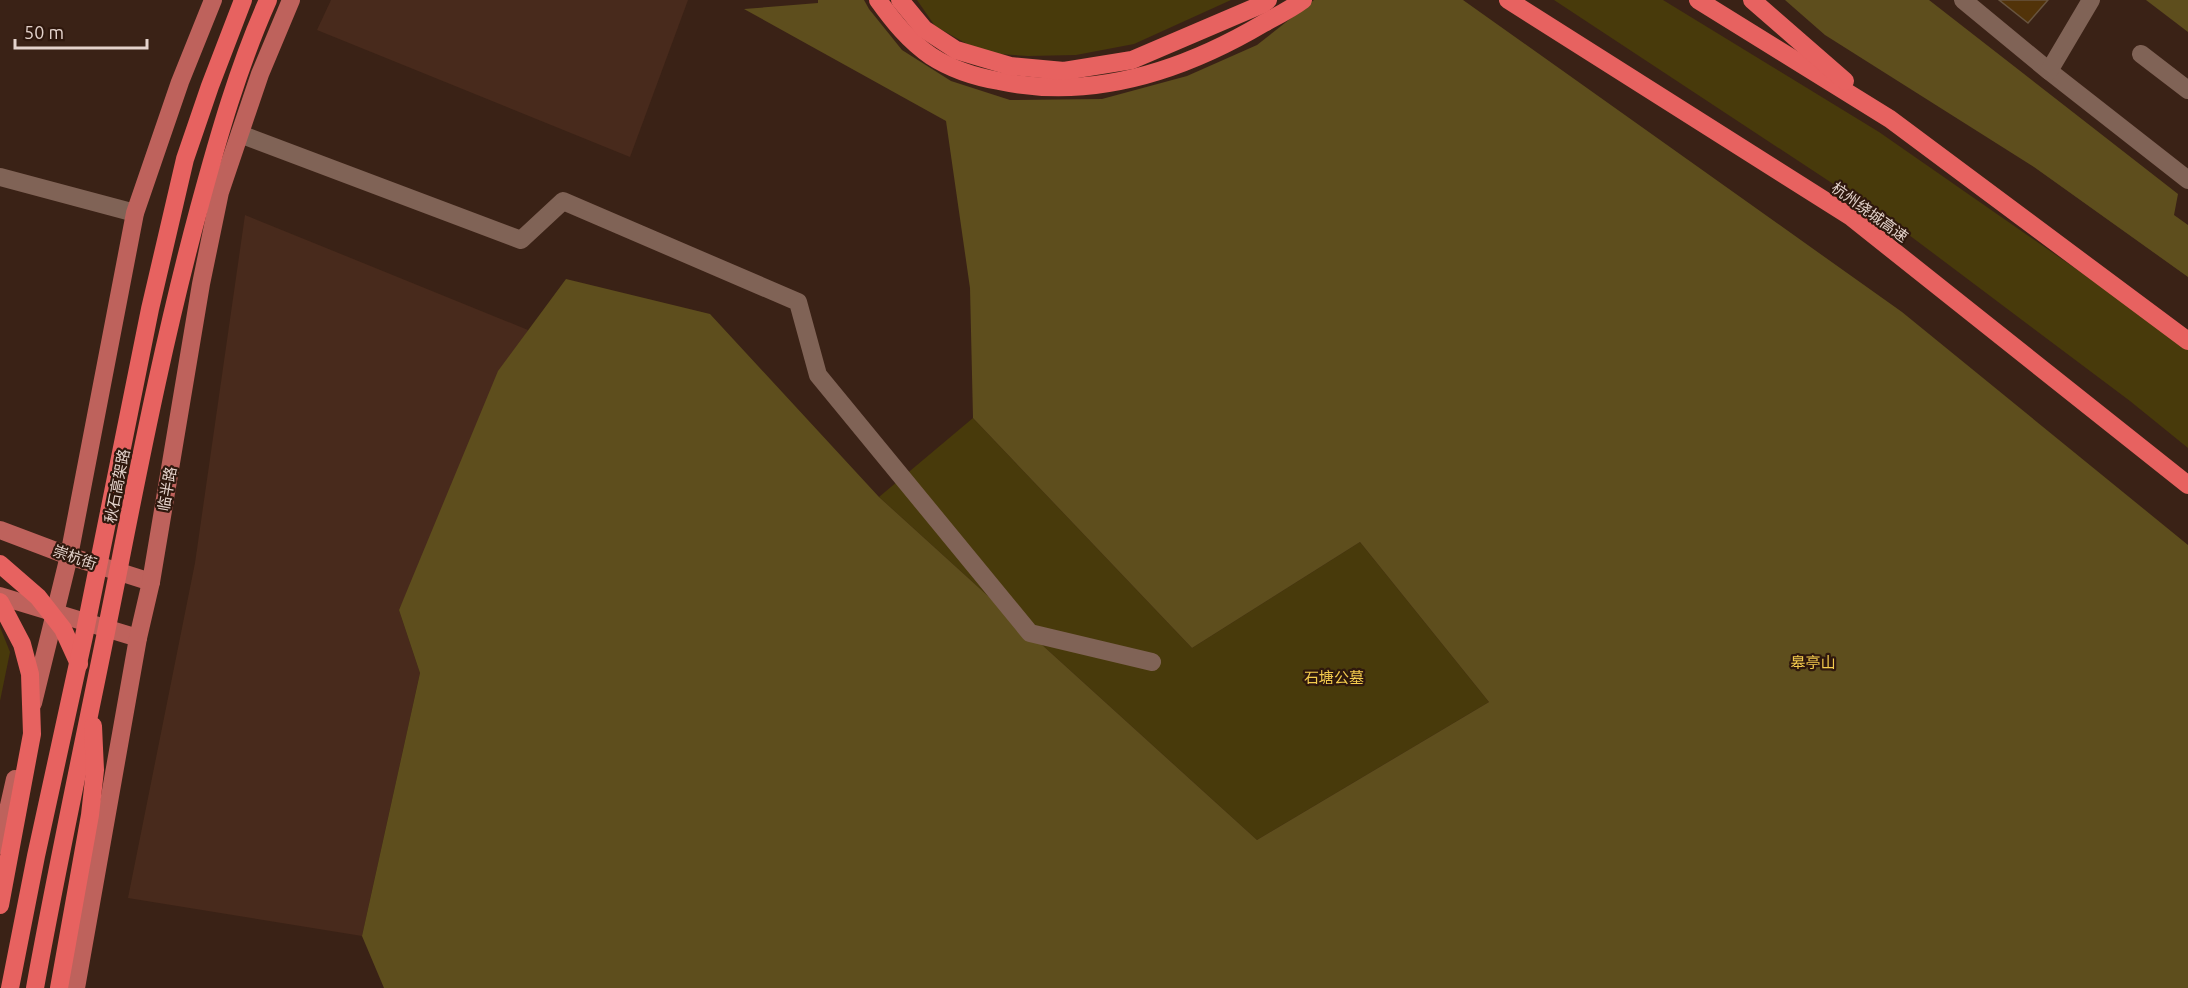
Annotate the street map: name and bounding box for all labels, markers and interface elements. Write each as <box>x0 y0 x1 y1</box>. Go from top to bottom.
scale bar <box>15 12 147 50</box>
text: 50 m <box>24 22 64 42</box>
street label: 杭州绕城高速 <box>1829 179 1911 245</box>
street label: 秋石高架路 <box>101 448 133 524</box>
street label: 临半路 <box>155 465 179 513</box>
street label: 崇杭街 <box>51 542 99 572</box>
park label: 皋亭山 <box>1790 654 1836 671</box>
park label: 石塘公墓 <box>1304 669 1364 686</box>

